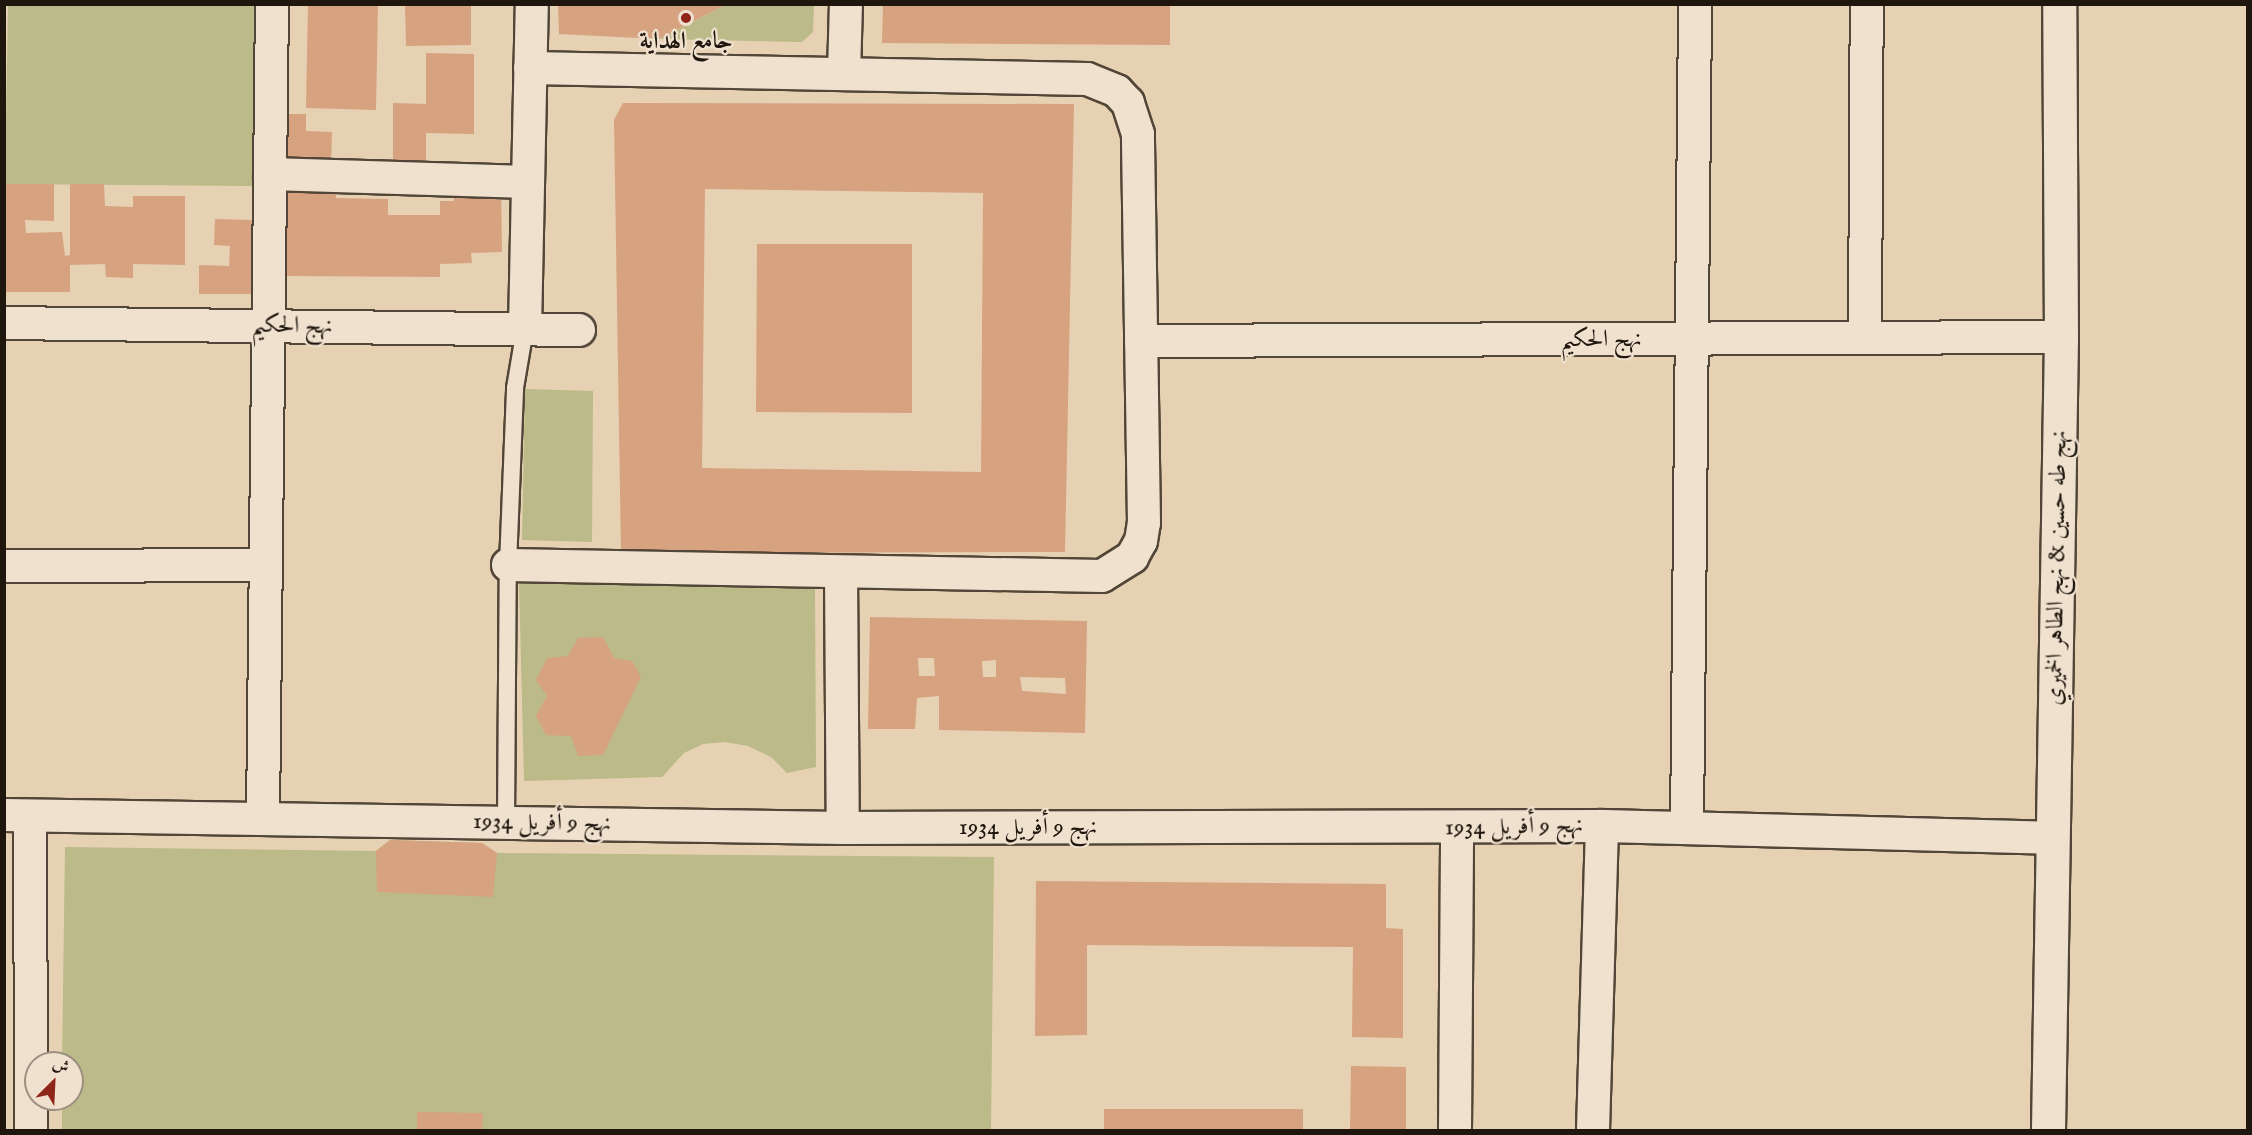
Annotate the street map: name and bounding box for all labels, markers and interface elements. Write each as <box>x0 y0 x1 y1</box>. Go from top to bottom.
marker: جامع الهداية <box>679 11 693 25</box>
place label: جامع الهداية <box>640 28 732 56</box>
street label: نهج الحكيم <box>251 311 333 341</box>
street label: نهج الحكيم <box>1560 326 1642 354</box>
street label: نهج طه حسين & نهج الطاهر الخميري <box>2040 430 2074 706</box>
street label: نهج 9 أفريل 1934 <box>473 807 611 839</box>
street label: نهج 9 أفريل 1934 <box>1445 811 1583 843</box>
street label: نهج 9 أفريل 1934 <box>959 814 1097 842</box>
north arrow <box>24 1051 84 1111</box>
text: ش <box>49 1054 72 1079</box>

